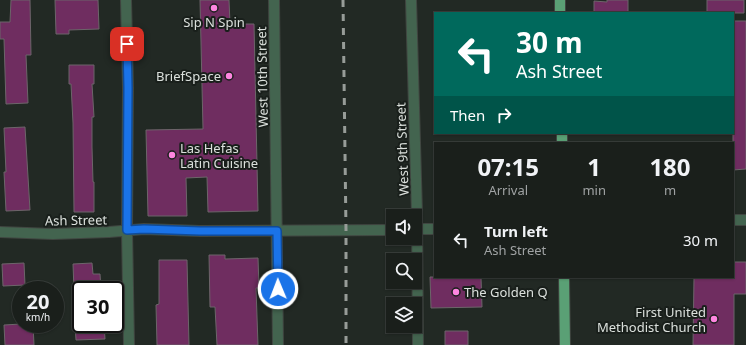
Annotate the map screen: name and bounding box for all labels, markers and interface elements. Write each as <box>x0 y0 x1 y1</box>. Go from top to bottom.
marker: Sip N Spin <box>209 3 219 13</box>
place label: Sip N Spin <box>183 13 245 31</box>
text: 30 m <box>516 23 583 61</box>
street label: West 10th Street <box>252 26 272 128</box>
pin <box>110 27 144 61</box>
icon: left <box>450 28 502 80</box>
icon: arrive <box>116 33 138 55</box>
text: Ash Street <box>516 59 602 83</box>
place label: BriefSpace <box>156 67 221 85</box>
marker: BriefSpace <box>224 71 234 81</box>
street label: West 9th Street <box>391 102 413 196</box>
icon: right <box>493 104 515 126</box>
text: Then <box>450 105 485 125</box>
place label: Las Hefas Latin Cuisine <box>180 139 258 172</box>
marker: Las Hefas Latin Cuisine <box>167 150 177 160</box>
text: 07:15 <box>477 150 539 183</box>
text: 1 <box>587 150 601 183</box>
text: 180 <box>649 150 691 183</box>
text: Arrival <box>488 181 528 199</box>
text: min <box>582 181 606 199</box>
text: m <box>664 181 676 199</box>
map controls <box>386 209 422 333</box>
button: sound <box>386 209 422 245</box>
street label: Ash Street <box>45 210 108 230</box>
text: Turn left <box>484 221 548 241</box>
icon: left <box>450 229 472 251</box>
text: 30 m <box>683 230 718 250</box>
text: Ash Street <box>484 241 546 259</box>
button: search <box>386 253 422 289</box>
position arrow <box>257 268 299 310</box>
speed limit sign: 30 <box>72 281 124 333</box>
place label: The Golden Q <box>464 283 548 301</box>
marker: The Golden Q <box>451 287 461 297</box>
text: 20 <box>27 288 49 315</box>
button: layers <box>386 297 422 333</box>
place label: First United Methodist Church <box>597 303 706 336</box>
text: km/h <box>26 310 50 324</box>
marker: First United Methodist Church <box>709 314 719 324</box>

